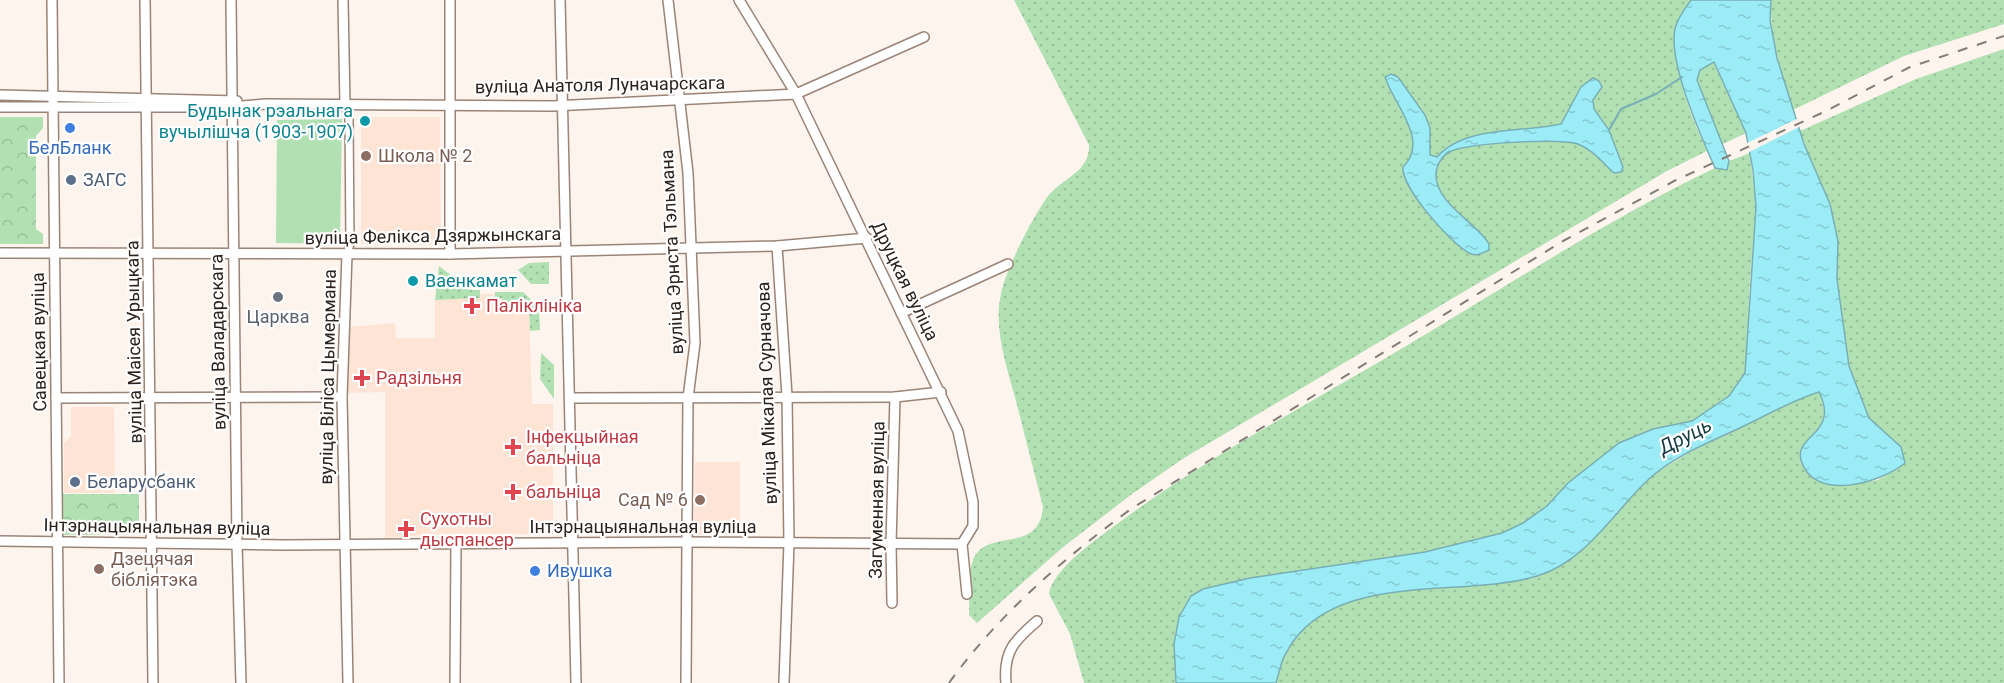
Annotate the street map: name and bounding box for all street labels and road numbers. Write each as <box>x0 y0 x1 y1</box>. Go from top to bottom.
street label: вуліца Анатоля Луначарскага <box>475 72 725 97</box>
street label: вуліца Эрнста Тэльмана <box>656 149 687 355</box>
street label: Друцкая вуліца <box>867 218 943 344</box>
street label: вуліца Фелікса Дзяржынскага <box>305 223 561 248</box>
street label: вуліца Маісея Урыцкага <box>121 240 146 444</box>
street label: вуліца Валадарскага <box>205 254 230 430</box>
street label: вуліца Віліса Цымермана <box>315 269 340 485</box>
street label: Савецкая вуліца <box>27 272 50 412</box>
street label: вуліца Мікалая Сурначова <box>752 281 781 505</box>
street label: Загуменная вуліца <box>865 421 888 579</box>
street label: Інтэрнацыянальная вуліца <box>43 514 271 539</box>
street label: Інтэрнацыянальная вуліца <box>530 516 756 537</box>

